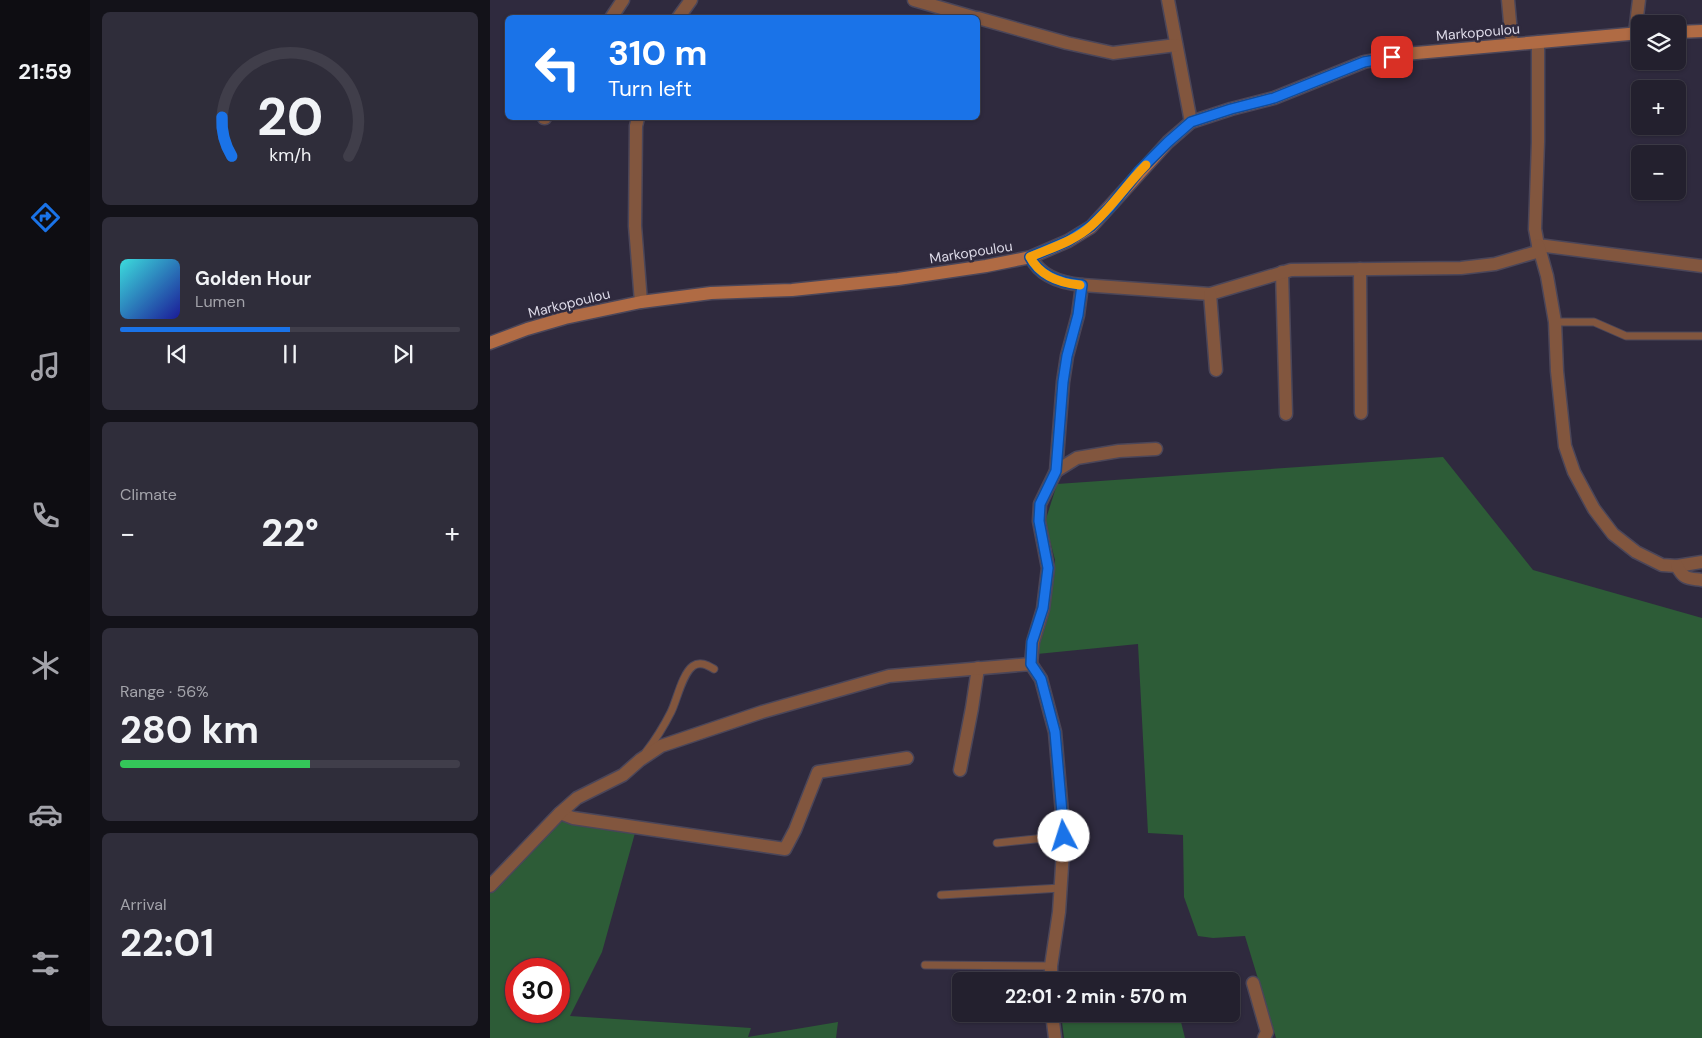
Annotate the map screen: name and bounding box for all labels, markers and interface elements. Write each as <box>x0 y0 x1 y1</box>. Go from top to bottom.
map controls <box>1631 15 1686 200</box>
button: layers <box>1631 15 1686 70</box>
street label: Markopoulou <box>1435 19 1521 45</box>
text: 310 m <box>608 30 707 76</box>
icon: left <box>525 35 590 100</box>
pin <box>1371 36 1413 78</box>
icon: arrive <box>1378 43 1406 71</box>
text: 21:59 <box>18 57 72 86</box>
text: Turn left <box>608 74 692 103</box>
button: + <box>1631 80 1686 135</box>
text: 20 <box>257 83 323 151</box>
text: km/h <box>269 143 311 167</box>
button: − <box>1631 145 1686 200</box>
icon: directions <box>28 200 63 235</box>
street label: Markopoulou <box>928 237 1014 267</box>
text: Golden Hour <box>195 266 311 291</box>
street label: Markopoulou <box>526 284 612 322</box>
text: Lumen <box>195 291 245 312</box>
icon: previous <box>163 340 191 368</box>
icon: pause <box>276 340 304 368</box>
icon: next <box>389 340 417 368</box>
icon: music <box>28 349 63 384</box>
text: Climate <box>120 484 177 505</box>
icon: phone <box>28 498 63 533</box>
text: 22° <box>261 508 319 558</box>
text: − <box>120 515 135 552</box>
text: + <box>445 515 460 552</box>
icon: climate <box>28 648 63 683</box>
text: Range · 56% <box>120 681 209 702</box>
text: 280 km <box>120 705 259 755</box>
icon: car <box>28 797 63 832</box>
position arrow <box>1037 809 1089 861</box>
text: Arrival <box>120 894 167 915</box>
text: 22:01 <box>120 918 214 968</box>
icon: filters <box>28 946 63 981</box>
speed limit sign: 30 <box>505 958 570 1023</box>
text: 22:01 · 2 min · 570 m <box>1005 984 1187 1009</box>

